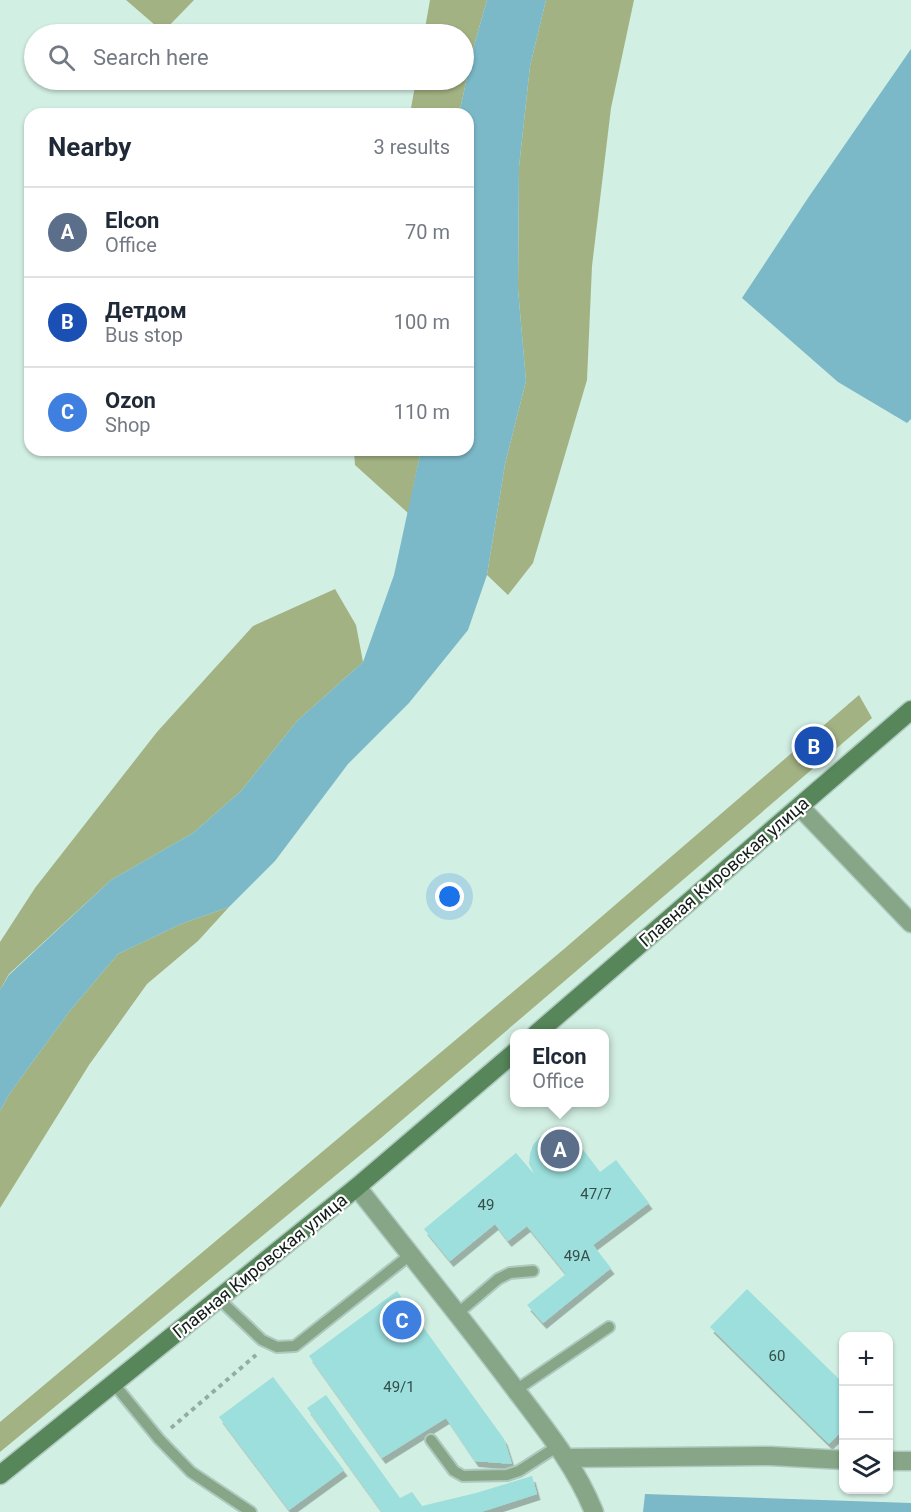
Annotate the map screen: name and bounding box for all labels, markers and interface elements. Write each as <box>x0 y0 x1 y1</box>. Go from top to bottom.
search box <box>24 24 474 90</box>
icon: search <box>45 41 78 74</box>
text: Search here <box>93 45 209 70</box>
text: Nearby <box>48 132 131 162</box>
text: 3 results <box>374 135 450 159</box>
text: Elcon <box>105 208 159 233</box>
text: A <box>61 220 74 244</box>
text: 70 m <box>405 220 450 244</box>
text: Office <box>105 233 157 257</box>
text: Детдом <box>105 298 187 323</box>
text: B <box>61 310 74 334</box>
text: 100 m <box>394 310 450 334</box>
text: Bus stop <box>105 323 183 347</box>
text: Ozon <box>105 388 156 413</box>
text: C <box>61 400 74 424</box>
text: 110 m <box>394 400 450 424</box>
text: Shop <box>105 413 151 437</box>
pin: B <box>794 724 834 768</box>
street label: Главная Кировская улица <box>635 792 813 951</box>
your location <box>435 882 464 911</box>
popup <box>510 1029 609 1107</box>
text: Elcon <box>532 1044 587 1069</box>
text: Office <box>532 1069 584 1093</box>
pin: A <box>540 1126 580 1172</box>
house number: 47/7 <box>580 1185 612 1203</box>
street label: Главная Кировская улица <box>168 1189 351 1342</box>
house number: 49 <box>478 1196 494 1214</box>
house number: 49А <box>564 1247 591 1265</box>
pin: C <box>382 1298 422 1342</box>
map controls <box>839 1332 893 1494</box>
button: + <box>839 1332 893 1386</box>
house number: 60 <box>769 1347 785 1365</box>
house number: 49/1 <box>383 1378 415 1396</box>
button: − <box>839 1386 893 1440</box>
button: layers <box>839 1440 893 1494</box>

